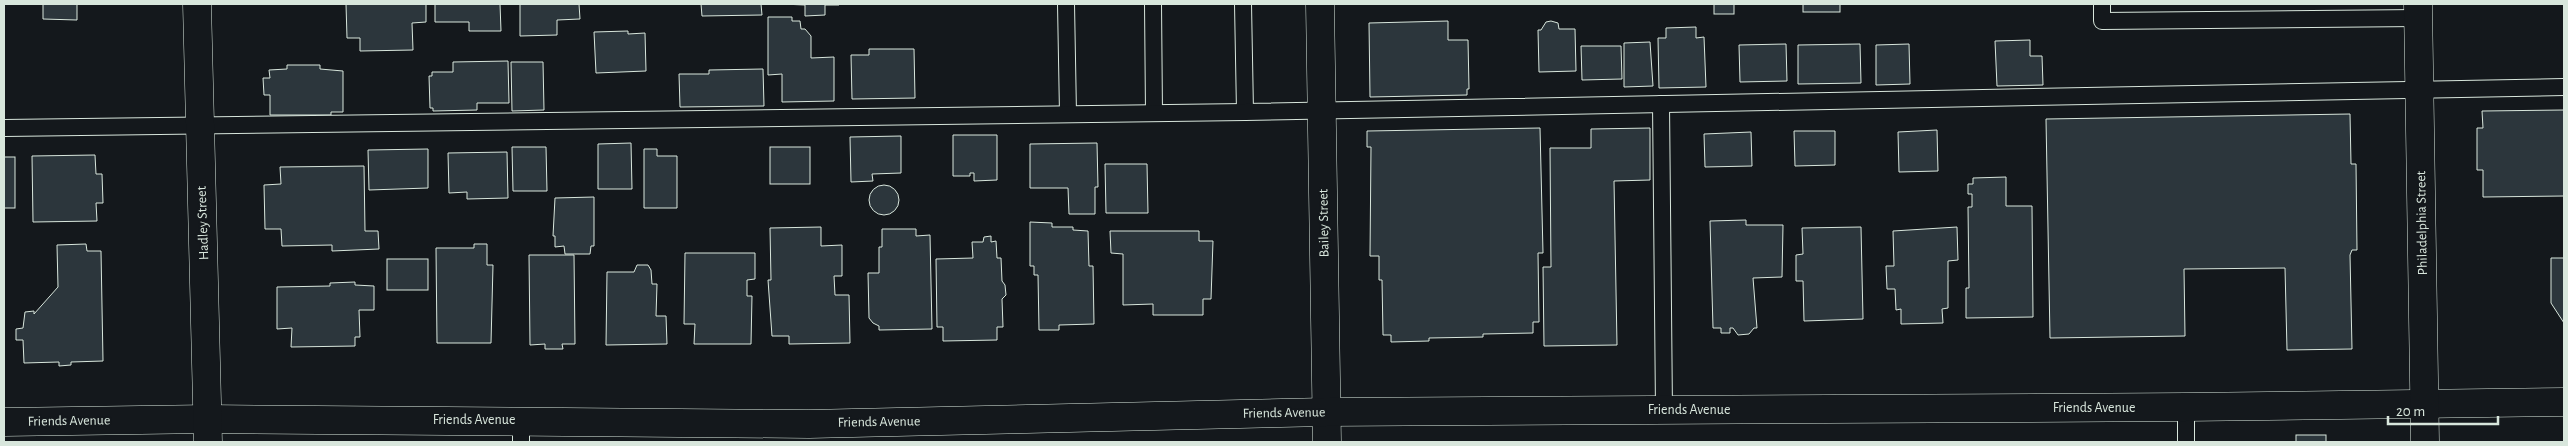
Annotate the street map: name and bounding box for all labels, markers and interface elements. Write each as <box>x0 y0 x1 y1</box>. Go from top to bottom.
street label: Philadelphia Street <box>2414 170 2430 275</box>
street label: Hadley Street <box>195 185 211 260</box>
street label: Bailey Street <box>1316 188 1332 257</box>
scale bar <box>2388 394 2498 426</box>
street label: Friends Avenue <box>2053 401 2135 415</box>
street label: Friends Avenue <box>1648 403 1730 417</box>
text: 20 m <box>2396 404 2425 419</box>
street label: Friends Avenue <box>1243 405 1325 421</box>
street label: Friends Avenue <box>28 413 110 429</box>
street label: Friends Avenue <box>433 413 515 427</box>
street label: Friends Avenue <box>838 414 920 430</box>

